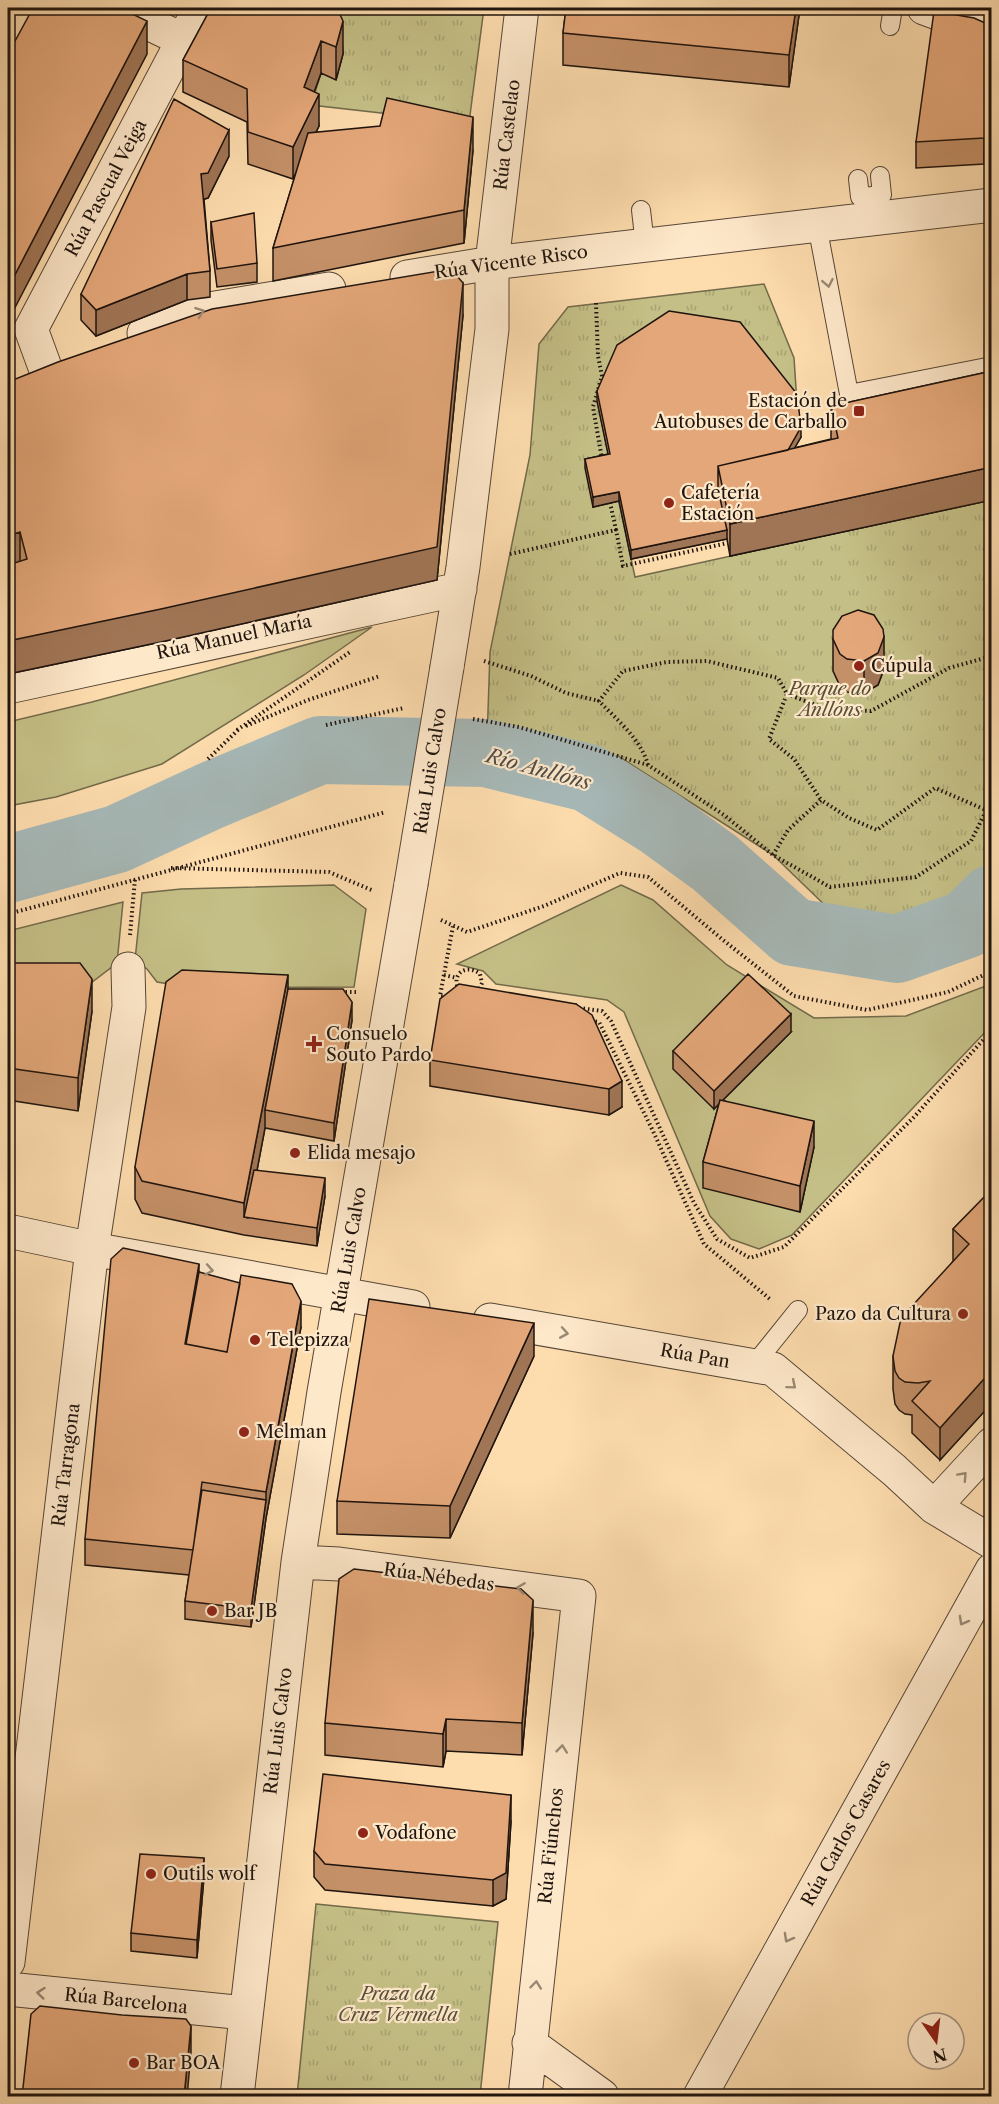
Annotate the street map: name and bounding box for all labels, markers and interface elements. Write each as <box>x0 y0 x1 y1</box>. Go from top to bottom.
street label: Rúa Castelao <box>489 78 525 192</box>
street label: Rúa Pascual Veiga <box>61 115 152 260</box>
street label: Rúa Vicente Risco <box>433 240 589 284</box>
one-way arrow <box>821 277 834 287</box>
one-way arrow <box>194 307 205 320</box>
place label: Estación de Autobuses de Carballo <box>653 390 847 433</box>
marker: Estación de Autobuses de Carballo <box>852 404 866 418</box>
place label: Cafetería Estación <box>681 482 760 525</box>
marker: Cafetería Estación <box>662 496 676 510</box>
street label: Rúa Manuel María <box>154 610 314 664</box>
place label: Cúpula <box>871 655 933 677</box>
marker: Cúpula <box>852 659 866 673</box>
park label: Parque do Anllóns <box>787 678 871 721</box>
street label: Rúa Luis Calvo <box>409 706 451 836</box>
water label: Río Anllóns <box>482 743 594 795</box>
place label: Consuelo Souto Pardo <box>326 1023 432 1066</box>
marker: Consuelo Souto Pardo <box>307 1037 321 1051</box>
place label: Elida mesajo <box>307 1142 416 1164</box>
marker: Elida mesajo <box>288 1146 302 1160</box>
street label: Rúa Luis Calvo <box>327 1185 371 1315</box>
one-way arrow <box>204 1263 214 1276</box>
place label: Pazo da Cultura <box>815 1303 952 1325</box>
marker: Pazo da Cultura <box>956 1307 970 1321</box>
one-way arrow <box>559 1326 569 1339</box>
place label: Telepizza <box>267 1329 349 1351</box>
marker: Telepizza <box>248 1333 262 1347</box>
street label: Rúa Pan <box>658 1339 732 1373</box>
one-way arrow <box>786 1378 797 1389</box>
street label: Rúa Tarragona <box>47 1401 85 1528</box>
place label: Melman <box>256 1421 327 1443</box>
marker: Melman <box>237 1425 251 1439</box>
one-way arrow <box>956 1472 967 1482</box>
street label: Rúa Nébedas <box>382 1558 496 1596</box>
one-way arrow <box>517 1583 526 1595</box>
place label: Bar JB <box>224 1600 277 1622</box>
marker: Bar JB <box>205 1604 219 1618</box>
one-way arrow <box>959 1615 970 1625</box>
street label: Rúa Luis Calvo <box>259 1666 297 1796</box>
one-way arrow <box>555 1745 568 1754</box>
street label: Rúa Carlos Casares <box>797 1756 895 1910</box>
street label: Rúa Fiúnchos <box>534 1787 568 1905</box>
place label: Vodafone <box>374 1822 457 1844</box>
marker: Vodafone <box>356 1826 370 1840</box>
place label: Outils wolf <box>163 1863 258 1885</box>
marker: Outils wolf <box>144 1867 158 1881</box>
one-way arrow <box>784 1932 795 1943</box>
one-way arrow <box>529 1980 542 1990</box>
park label: Praza da Cruz Vermella <box>338 1983 458 2026</box>
street label: Rúa Barcelona <box>63 1984 189 2018</box>
one-way arrow <box>36 1987 45 2000</box>
north arrow <box>906 2011 966 2071</box>
text: N <box>930 2044 949 2067</box>
place label: Bar BOA <box>146 2052 221 2074</box>
marker: Bar BOA <box>127 2056 141 2070</box>

